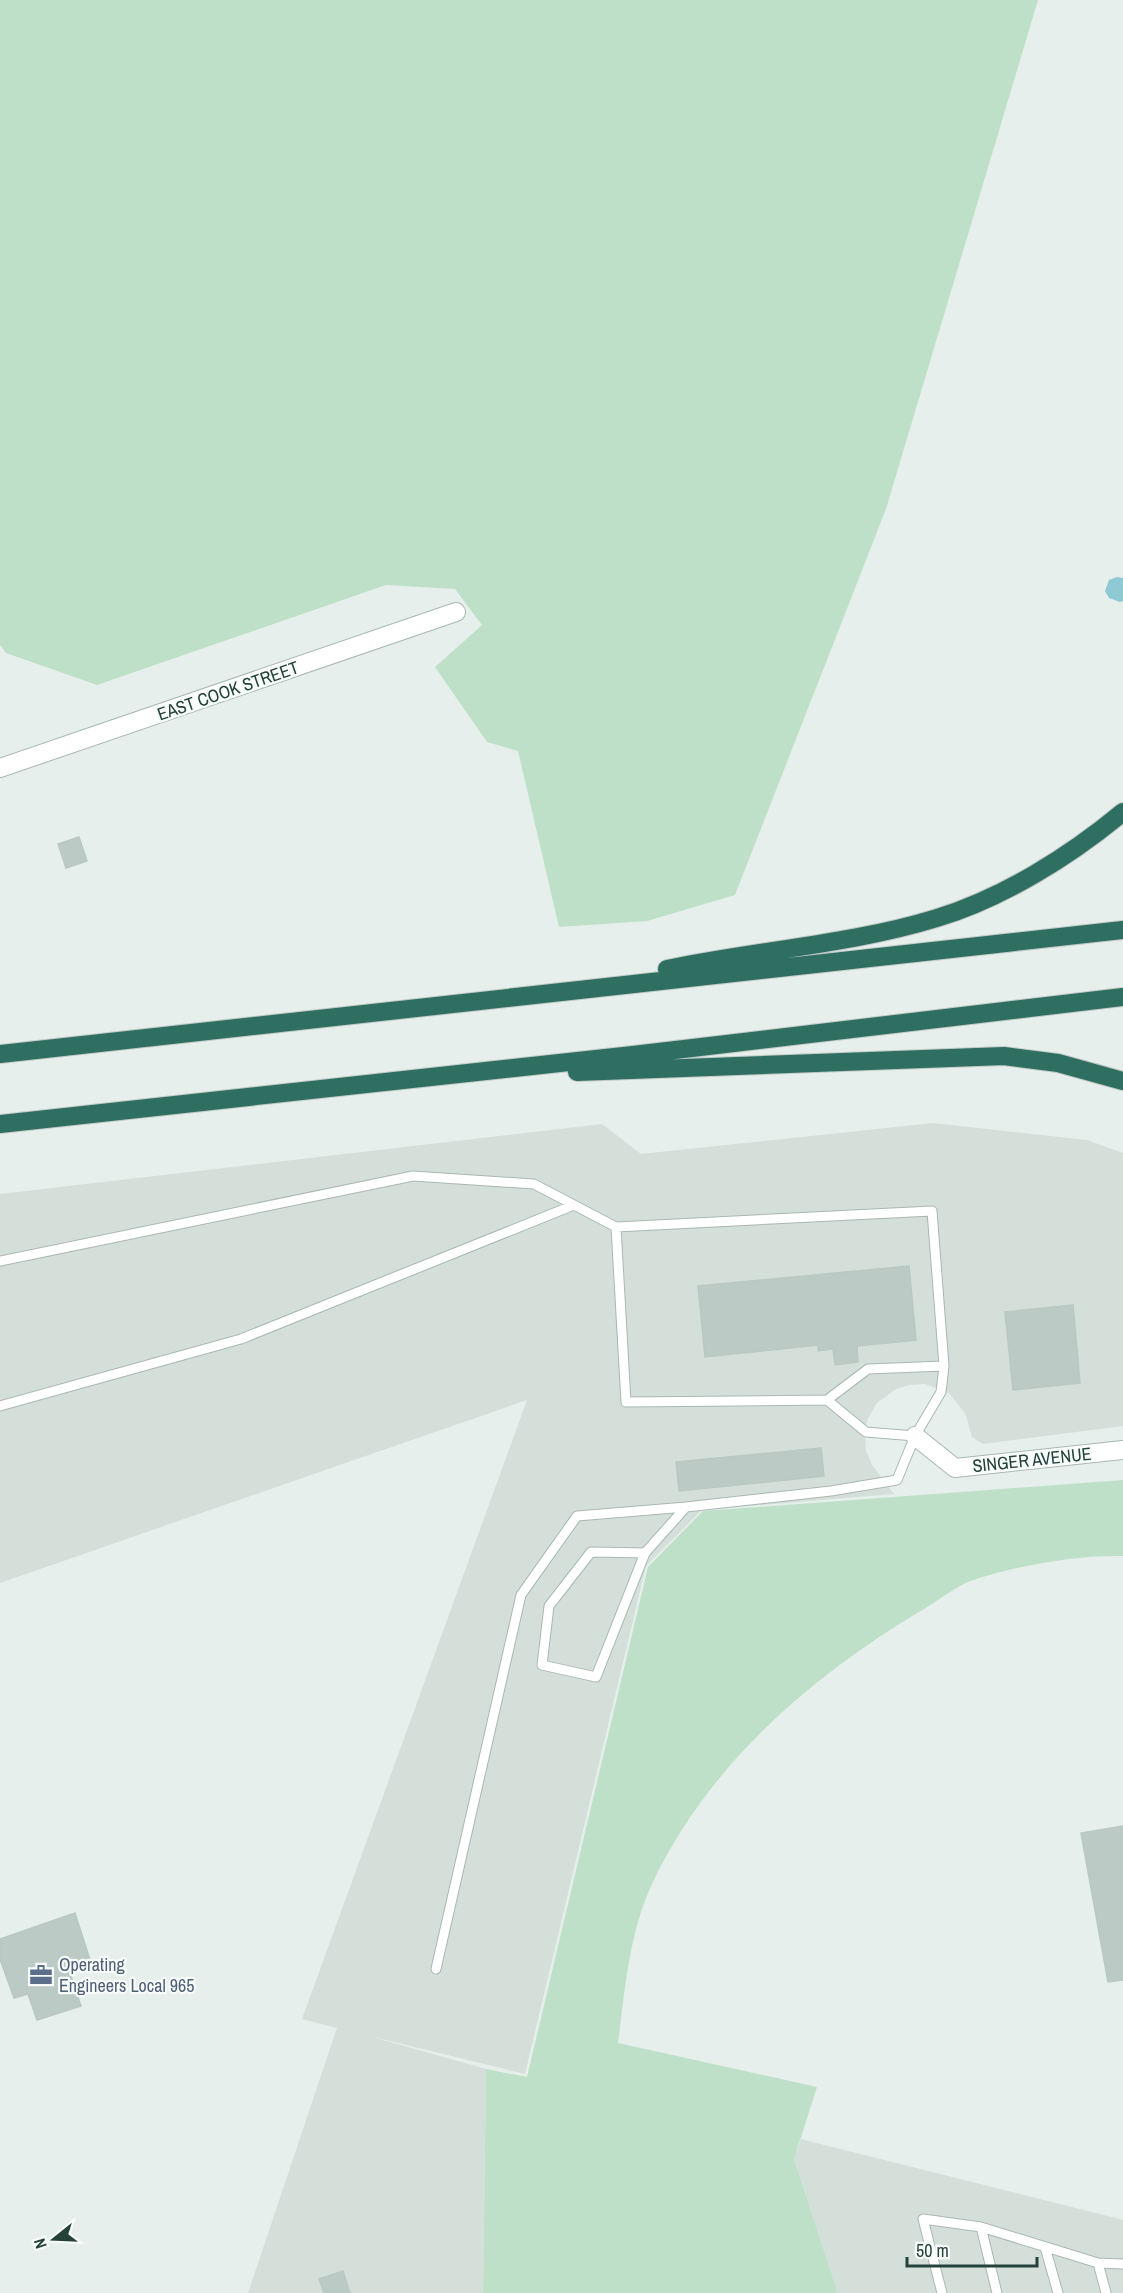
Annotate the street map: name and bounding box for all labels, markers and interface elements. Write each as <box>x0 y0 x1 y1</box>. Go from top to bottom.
street label: EAST COOK STREET <box>154 655 302 726</box>
street label: SINGER AVENUE <box>971 1441 1093 1478</box>
place label: Operating Engineers Local 965 <box>59 1952 194 1998</box>
office icon: Operating Engineers Local 965 <box>28 1962 54 1988</box>
north arrow <box>24 2209 84 2269</box>
scale bar <box>907 2230 1038 2268</box>
text: N <box>28 2236 52 2252</box>
text: 50 m <box>916 2238 949 2263</box>

